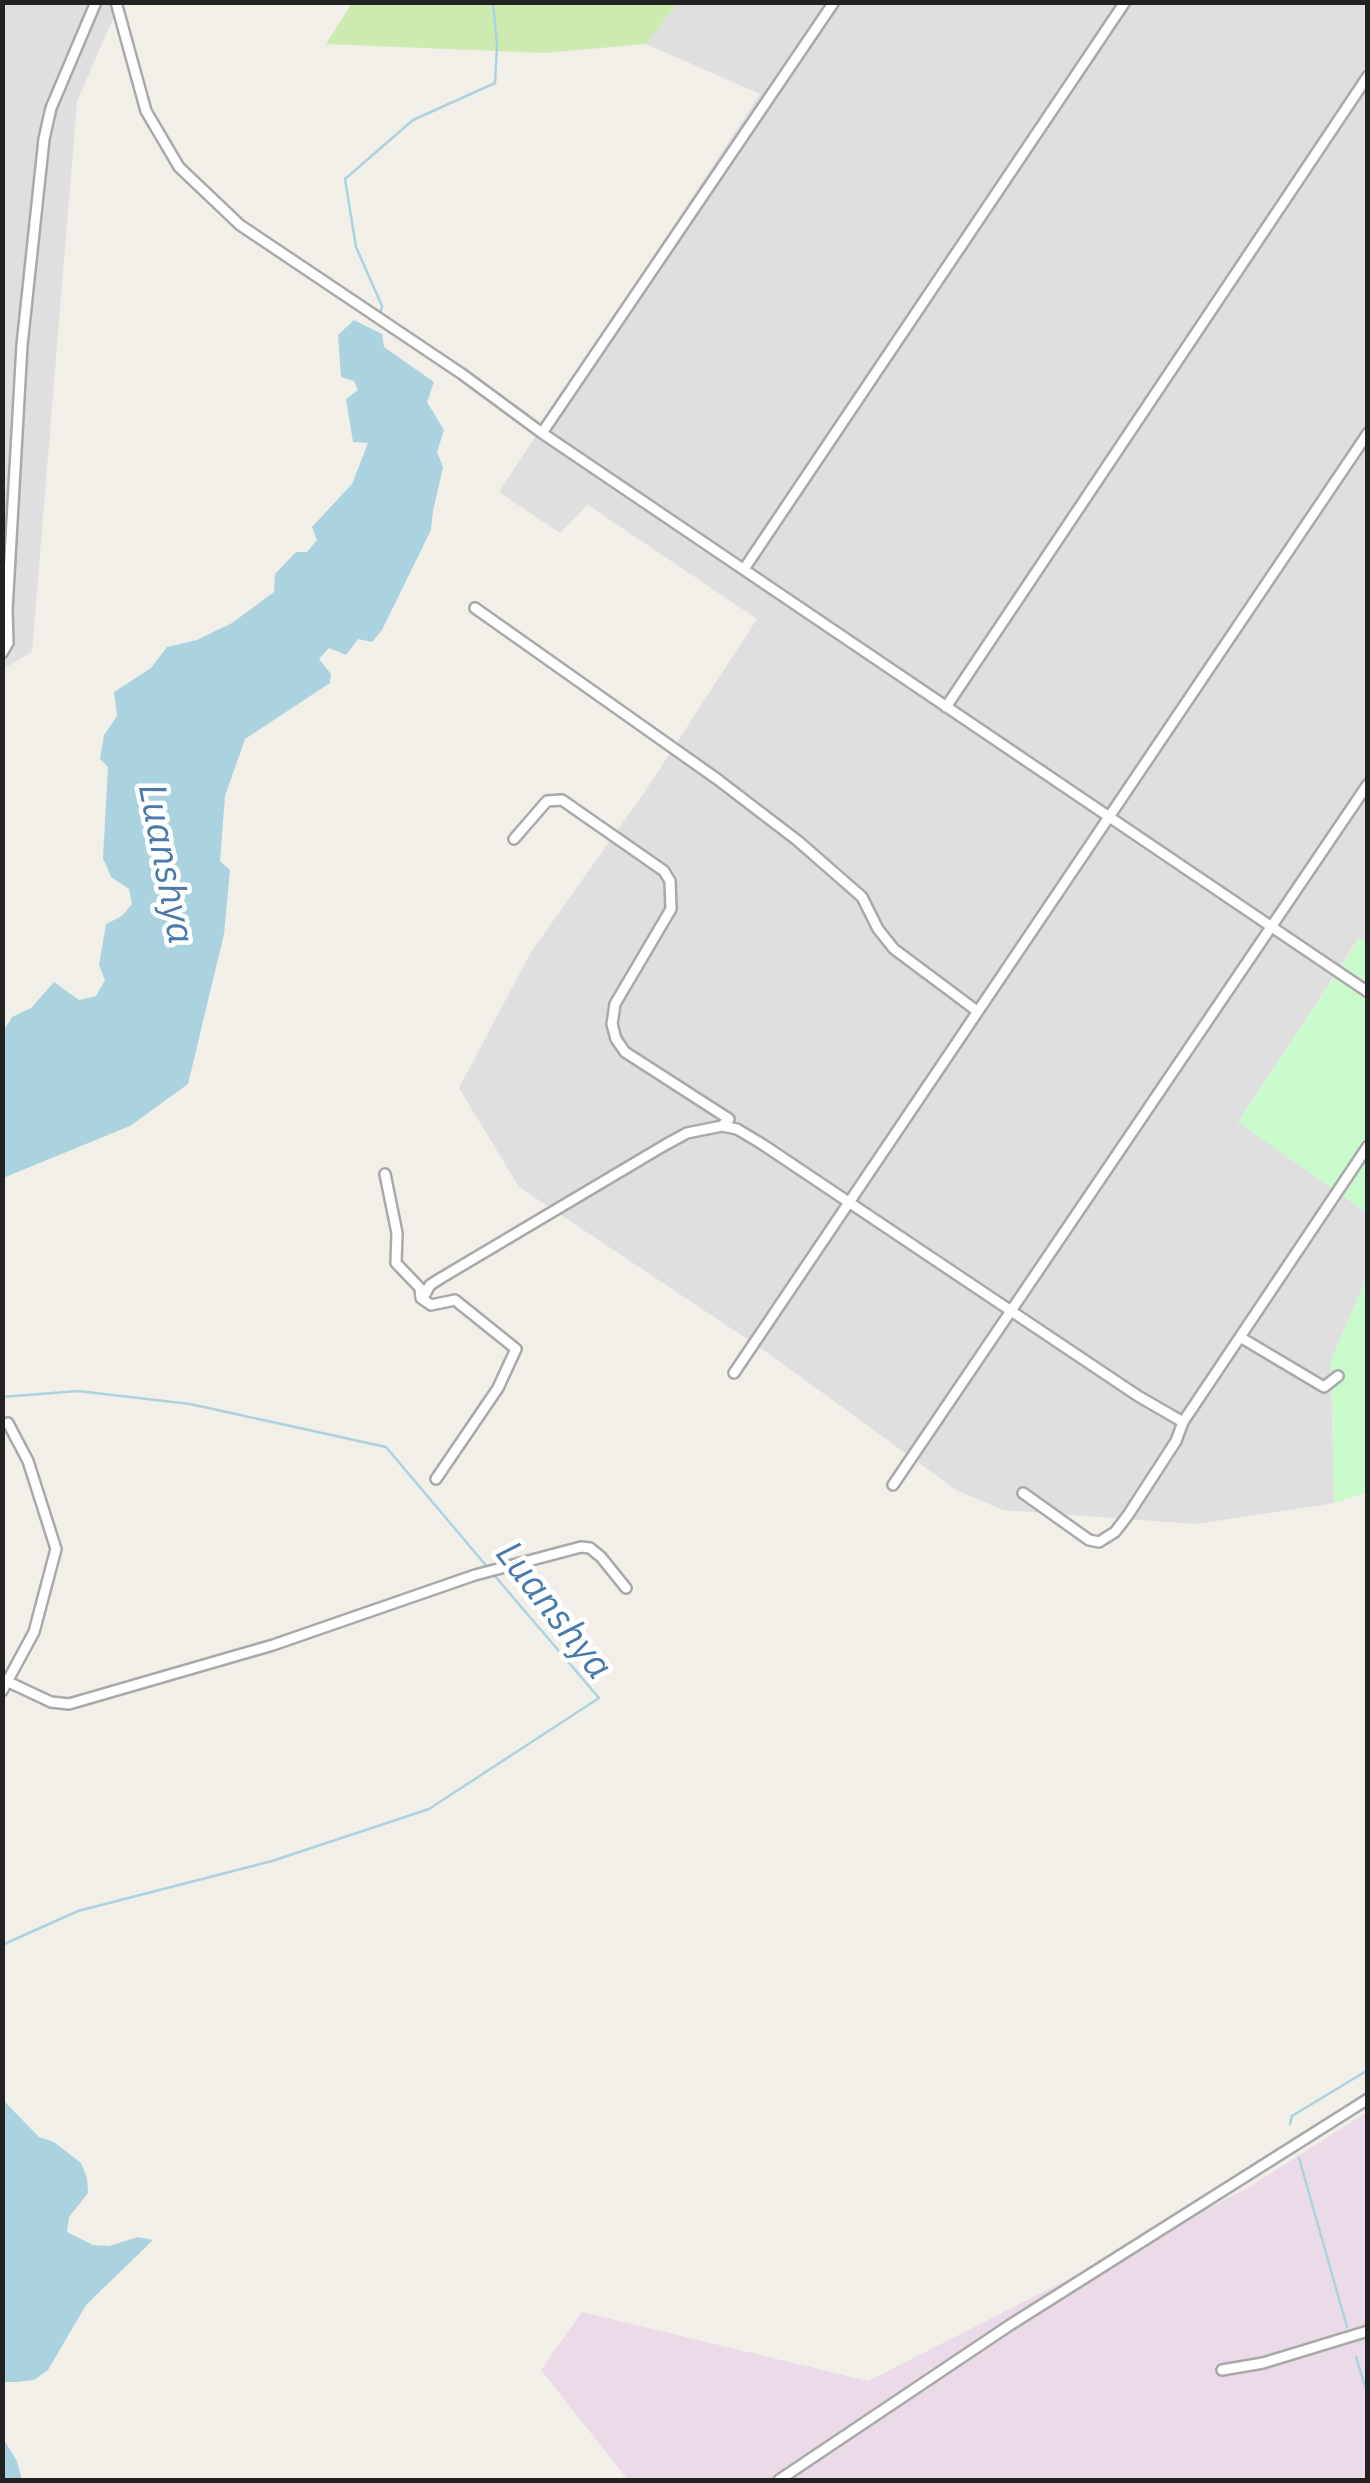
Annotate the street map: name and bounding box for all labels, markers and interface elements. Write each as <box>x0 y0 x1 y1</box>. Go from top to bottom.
water label: Luanshya <box>127 780 203 948</box>
water label: Luanshya <box>485 1533 621 1689</box>

